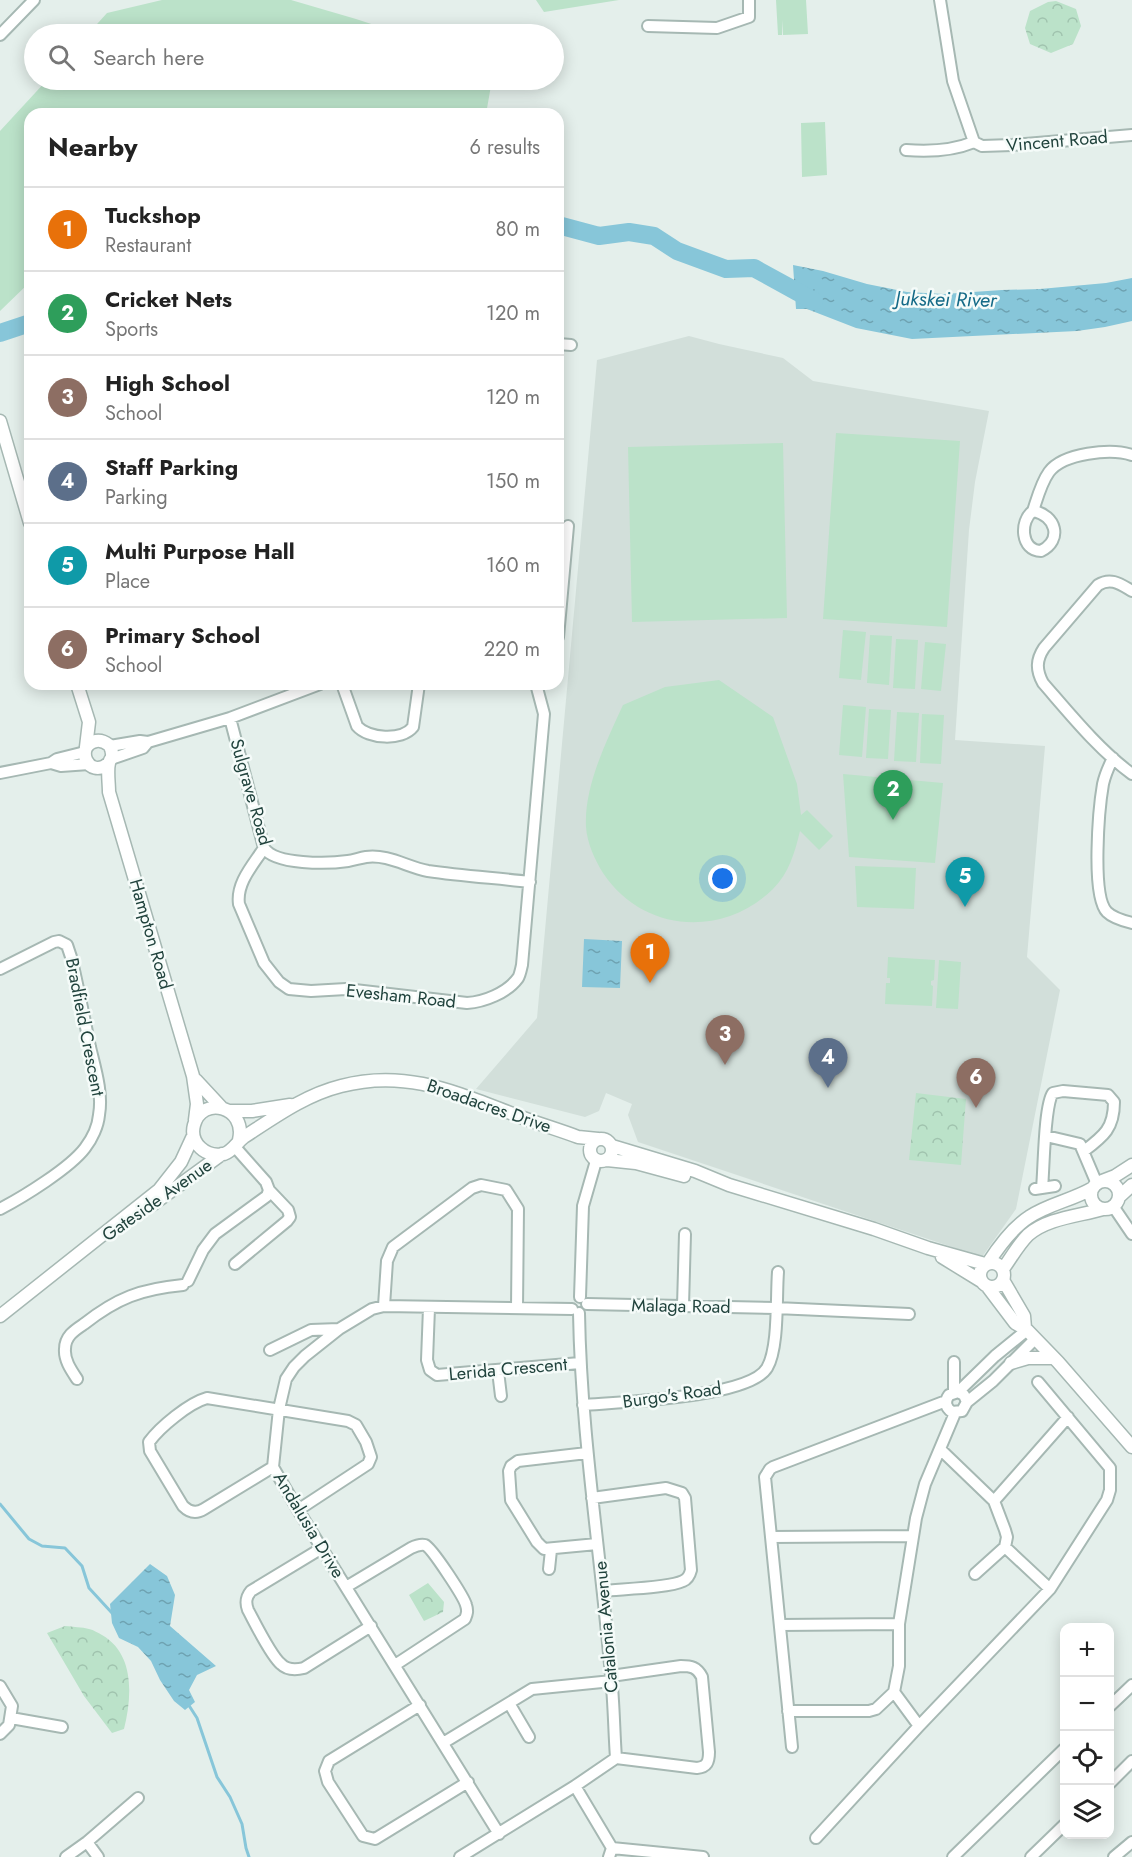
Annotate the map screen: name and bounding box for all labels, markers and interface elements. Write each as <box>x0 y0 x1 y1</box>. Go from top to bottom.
search box <box>24 24 564 90</box>
icon: search <box>45 41 78 74</box>
text: Search here <box>93 41 204 73</box>
street label: Vincent Road <box>1005 124 1109 158</box>
text: Nearby <box>48 128 137 166</box>
text: 6 results <box>470 133 540 162</box>
text: Tuckshop <box>105 199 201 231</box>
text: 1 <box>62 215 73 244</box>
text: 80 m <box>495 215 540 244</box>
text: Restaurant <box>105 231 191 260</box>
text: Cricket Nets <box>105 283 232 315</box>
water label: Jukskei River <box>891 284 998 315</box>
text: 2 <box>61 299 74 328</box>
text: 120 m <box>486 299 540 328</box>
text: Sports <box>105 315 158 344</box>
text: High School <box>105 367 230 399</box>
text: 3 <box>61 383 74 412</box>
text: 120 m <box>486 383 540 412</box>
text: School <box>105 399 162 428</box>
text: Staff Parking <box>105 451 238 483</box>
text: 4 <box>61 467 74 496</box>
text: 150 m <box>486 467 540 496</box>
text: Parking <box>105 483 168 512</box>
text: Multi Purpose Hall <box>105 535 295 567</box>
text: 5 <box>61 551 74 580</box>
text: 160 m <box>486 551 540 580</box>
text: Place <box>105 567 150 596</box>
text: Primary School <box>105 619 260 651</box>
text: 6 <box>61 635 74 664</box>
text: 220 m <box>484 635 540 664</box>
text: School <box>105 651 162 680</box>
street label: Sulgrave Road <box>223 736 279 848</box>
pin: 2 <box>874 770 912 820</box>
pin: 5 <box>946 858 984 907</box>
your location <box>708 864 737 893</box>
street label: Hampton Road <box>123 876 179 992</box>
pin: 1 <box>630 934 670 983</box>
street label: Bradfield Crescent <box>59 956 111 1099</box>
street label: Evesham Road <box>345 977 457 1015</box>
pin: 3 <box>706 1016 744 1065</box>
pin: 4 <box>808 1038 848 1088</box>
pin: 6 <box>956 1058 996 1108</box>
street label: Broadacres Drive <box>423 1073 555 1139</box>
street label: Gateside Avenue <box>97 1152 217 1248</box>
street label: Malaga Road <box>631 1292 731 1320</box>
street label: Lerida Crescent <box>448 1351 569 1387</box>
street label: Burgo's Road <box>621 1375 723 1415</box>
street label: Andalusia Drive <box>267 1467 351 1583</box>
street label: Catalonia Avenue <box>587 1560 625 1694</box>
map controls <box>1060 1623 1114 1839</box>
button: + <box>1060 1623 1114 1677</box>
button: − <box>1060 1677 1114 1731</box>
button: locate <box>1060 1731 1114 1785</box>
button: layers <box>1060 1785 1114 1839</box>

